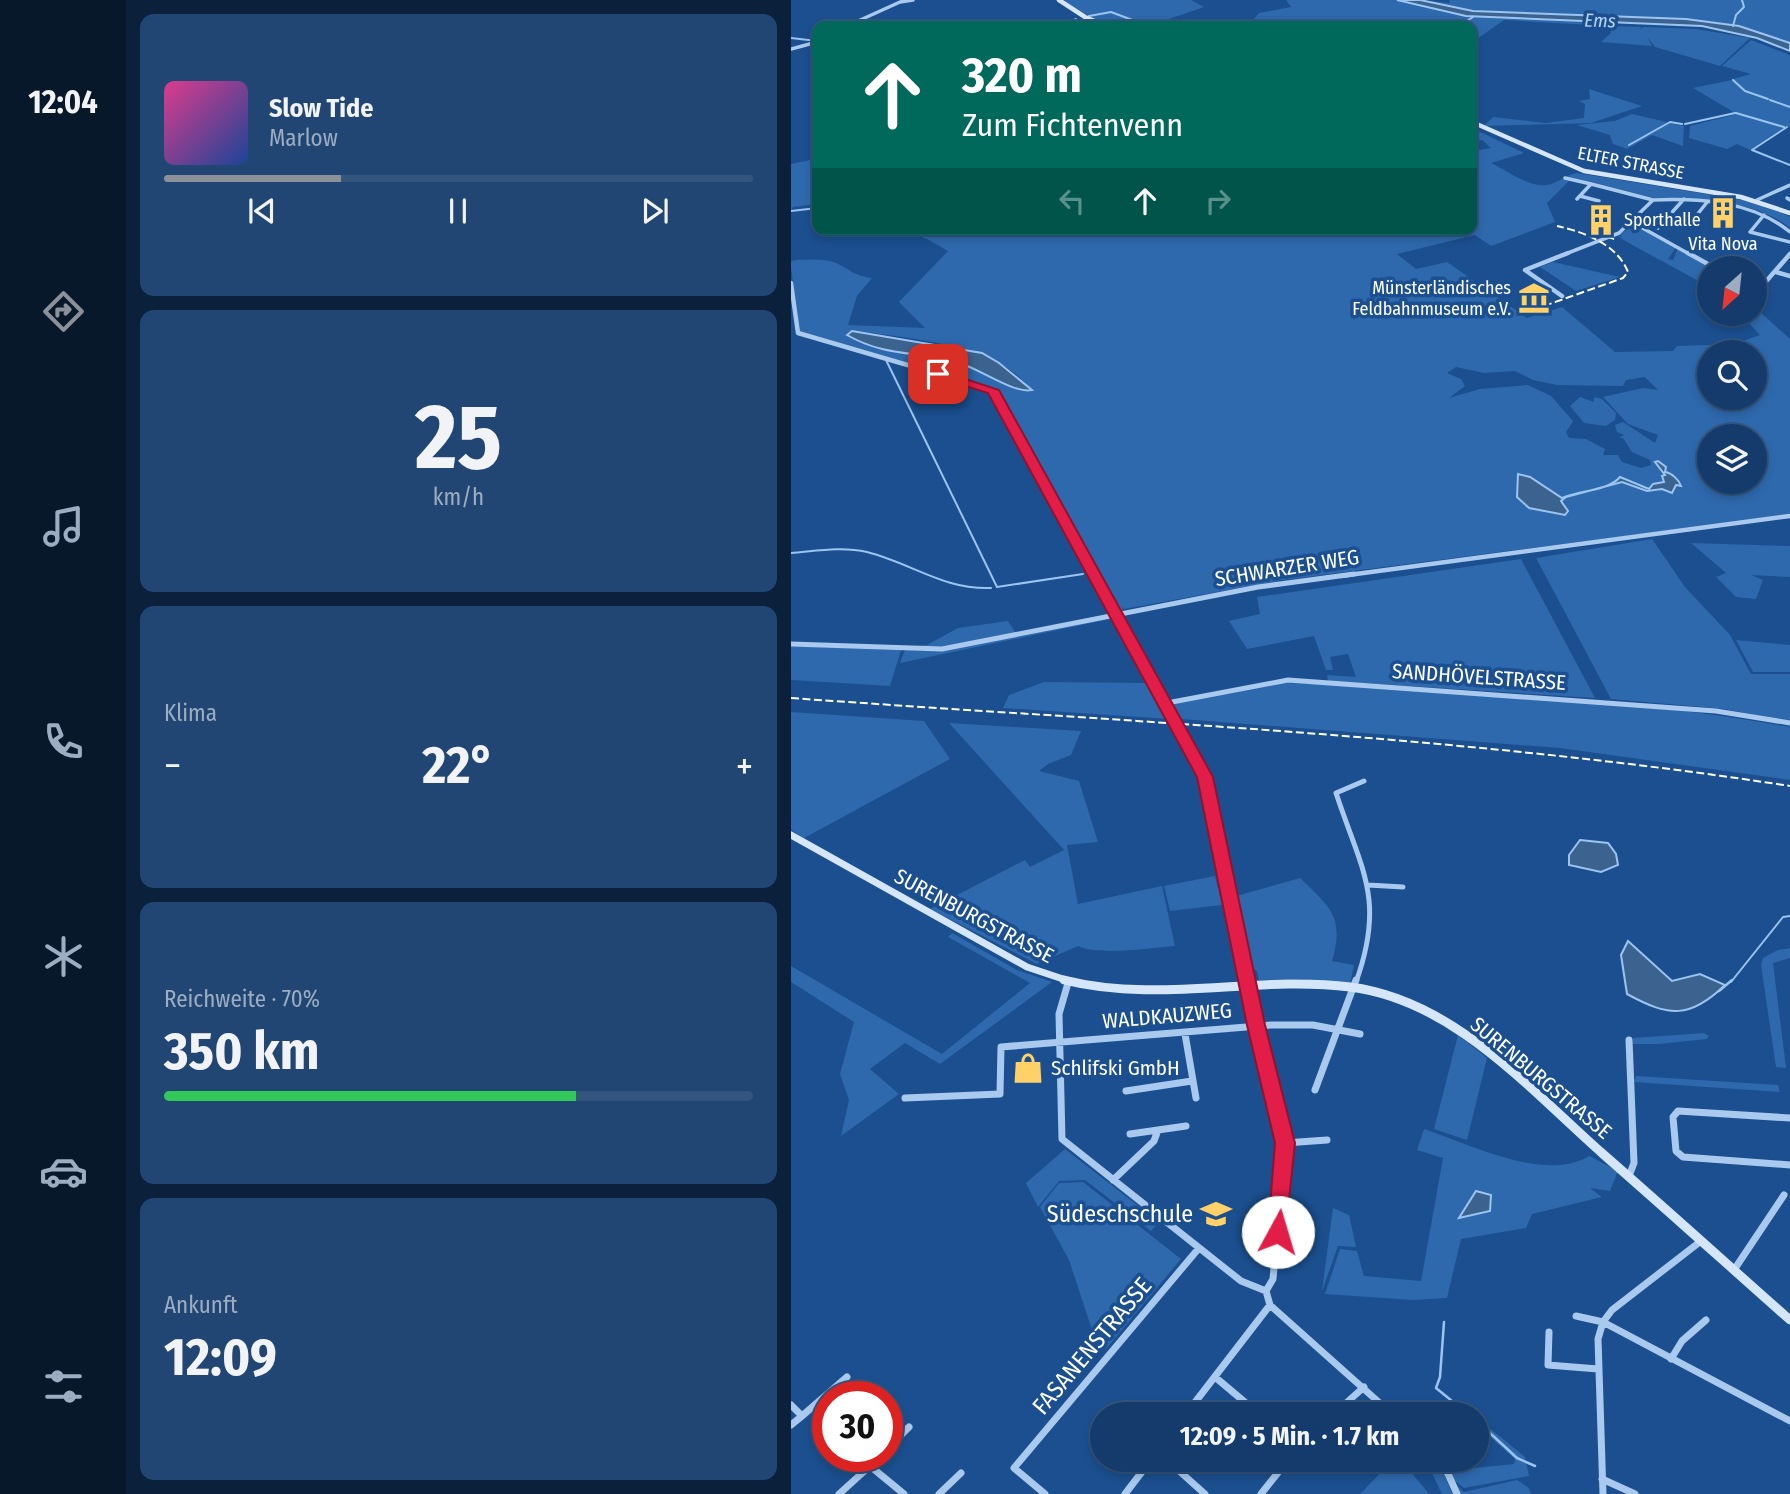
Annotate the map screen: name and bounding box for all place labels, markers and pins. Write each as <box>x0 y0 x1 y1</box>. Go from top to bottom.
building icon: Vita Nova <box>1706 196 1740 230</box>
building icon: Sporthalle <box>1584 203 1618 237</box>
place label: Sporthalle <box>1624 209 1701 231</box>
place label: Vita Nova <box>1688 233 1758 255</box>
place label: Münsterländisches Feldbahnmuseum e.V. <box>1352 277 1511 320</box>
museum icon: Münsterländisches Feldbahnmuseum e.V. <box>1517 281 1551 315</box>
pin <box>908 344 968 404</box>
shop icon: Schlifski GmbH <box>1011 1051 1045 1085</box>
place label: Schlifski GmbH <box>1051 1055 1180 1081</box>
school or university icon: Südeschschule <box>1199 1197 1233 1231</box>
place label: Südeschschule <box>1047 1200 1193 1228</box>

